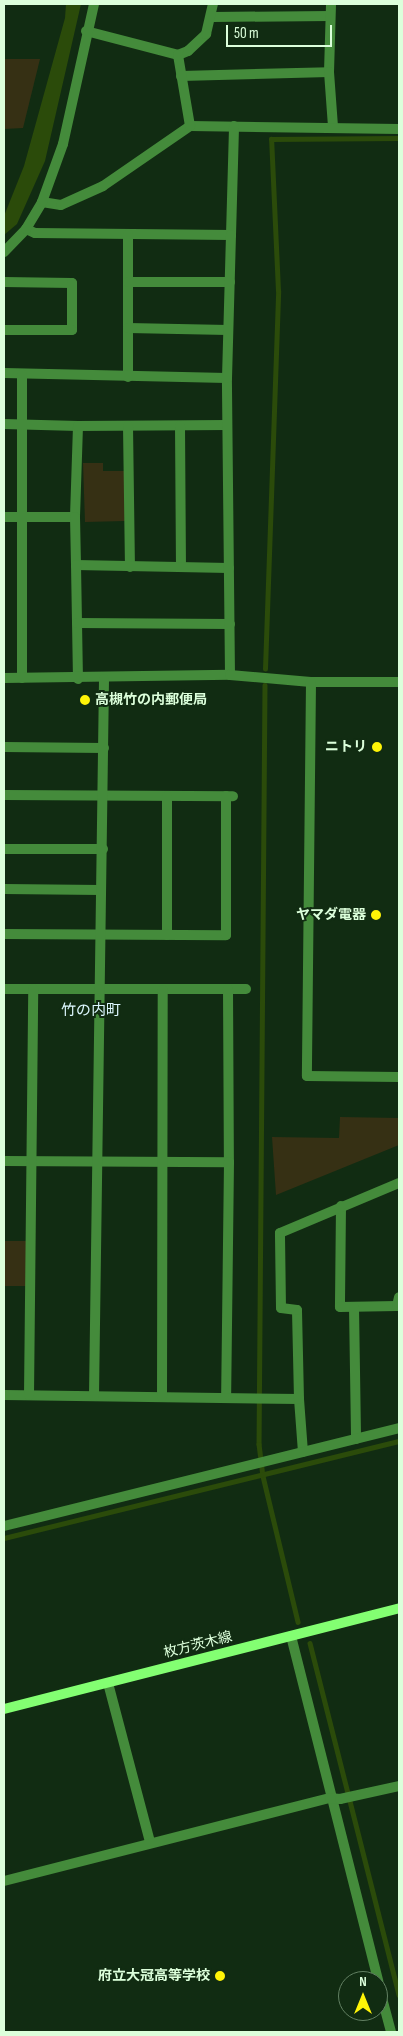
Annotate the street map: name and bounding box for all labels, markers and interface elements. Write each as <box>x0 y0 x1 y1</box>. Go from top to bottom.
scale bar <box>228 15 334 47</box>
text: 50 m <box>234 24 259 43</box>
place label: 高槻竹の内郵便局 <box>95 692 207 708</box>
marker: 高槻竹の内郵便局 <box>79 694 91 706</box>
place label: ニトリ <box>325 739 367 755</box>
marker: ニトリ <box>371 741 383 753</box>
place label: ヤマダ電器 <box>296 907 366 923</box>
marker: ヤマダ電器 <box>370 909 382 921</box>
district label: 竹の内町 <box>61 1002 121 1020</box>
street label: 枚方茨木線 <box>162 1628 234 1662</box>
place label: 府立大冠高等学校 <box>98 1968 210 1984</box>
marker: 府立大冠高等学校 <box>214 1970 226 1982</box>
north arrow <box>338 1971 388 2021</box>
text: N <box>359 1973 367 1990</box>

